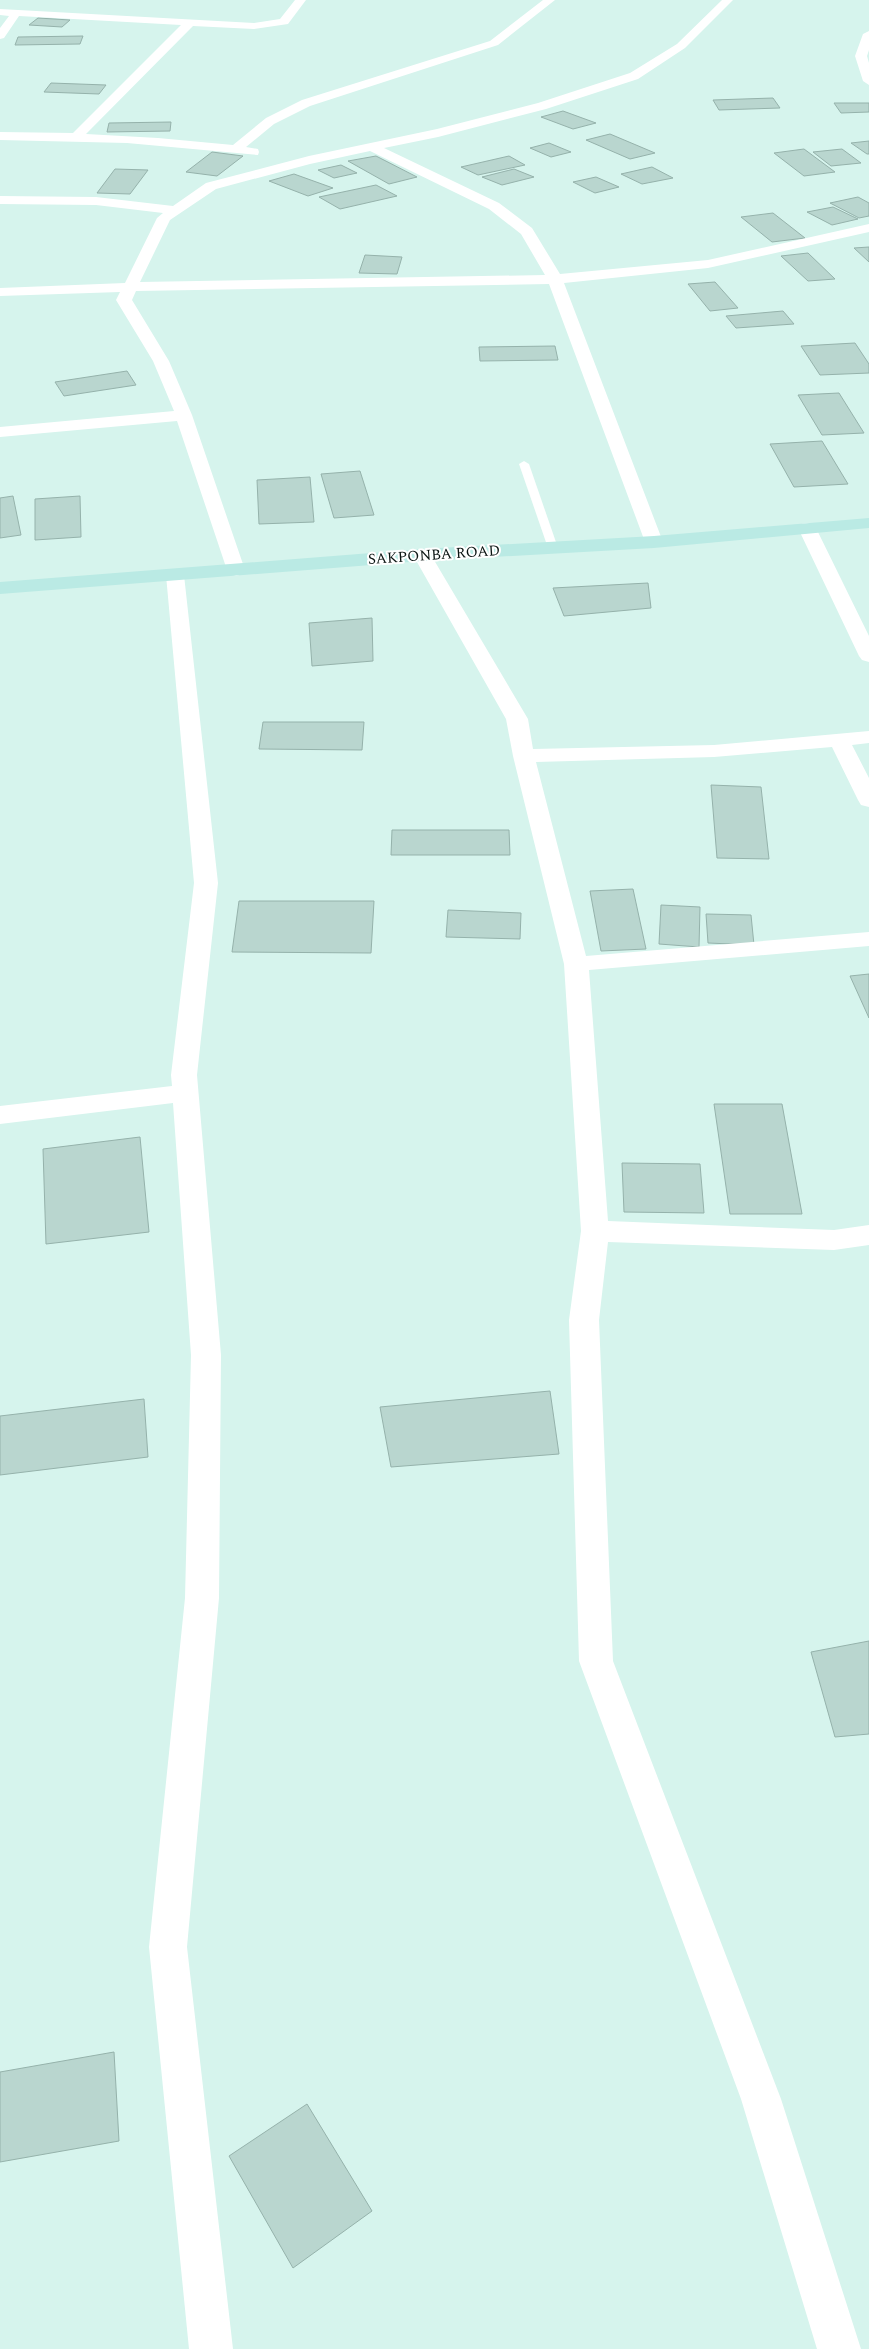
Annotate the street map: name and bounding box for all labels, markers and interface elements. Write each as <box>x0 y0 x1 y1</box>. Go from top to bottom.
street label: SAKPONBA ROAD <box>367 539 501 571</box>

